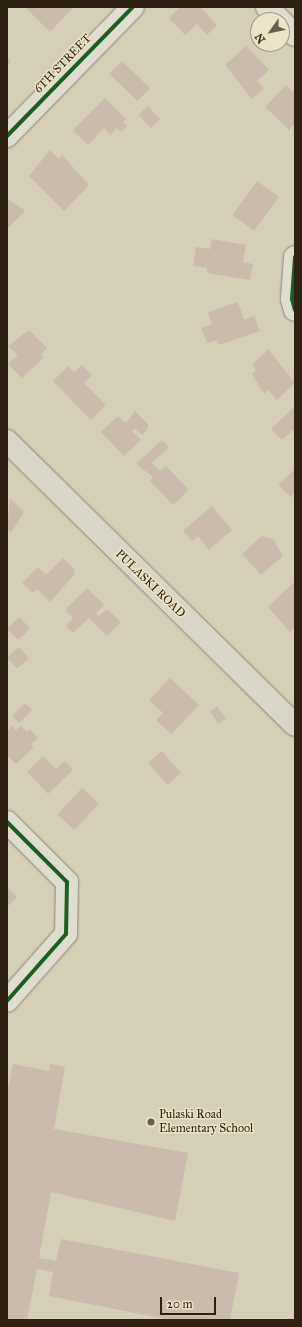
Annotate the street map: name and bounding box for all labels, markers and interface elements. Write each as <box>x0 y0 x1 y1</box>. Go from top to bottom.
north arrow <box>250 12 290 52</box>
text: N <box>252 31 268 46</box>
street label: 6TH STREET <box>31 32 95 96</box>
street label: PULASKI ROAD <box>112 547 188 621</box>
place label: Pulaski Road Elementary School <box>159 1108 253 1136</box>
marker: Pulaski Road Elementary School <box>146 1117 156 1127</box>
scale bar <box>162 1289 218 1315</box>
text: 20 m <box>167 1297 193 1311</box>

